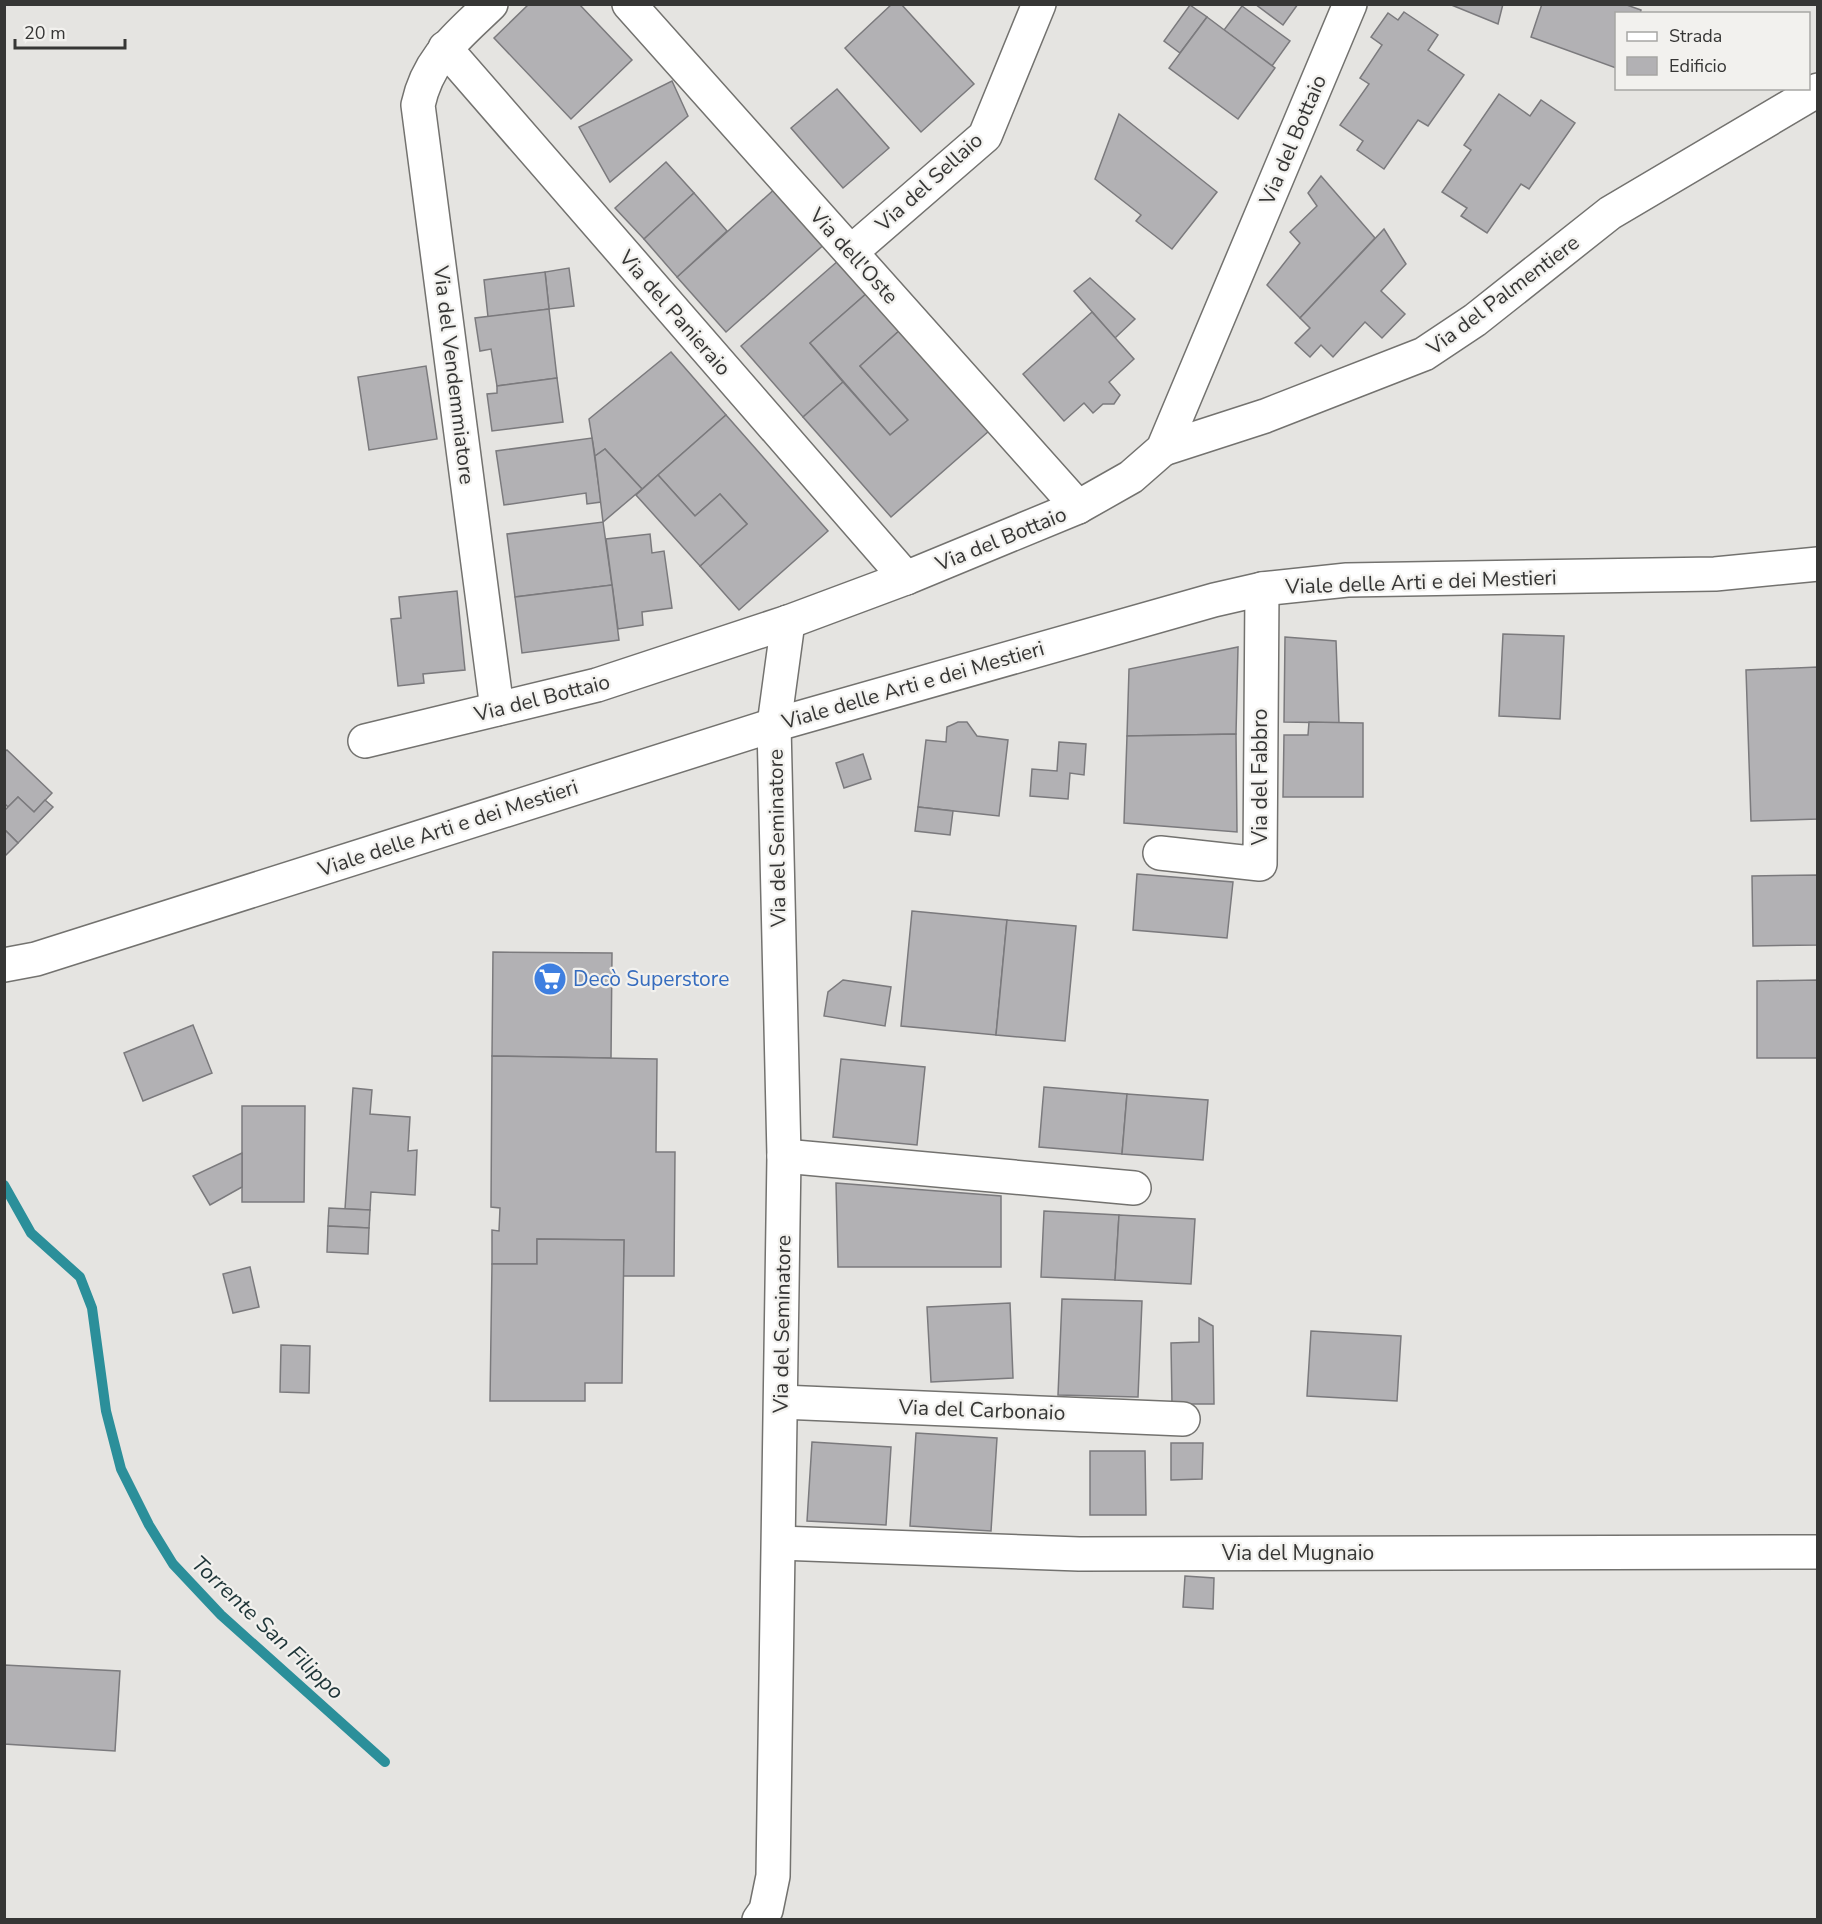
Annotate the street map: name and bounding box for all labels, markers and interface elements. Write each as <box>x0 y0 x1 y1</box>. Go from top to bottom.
scale bar <box>15 12 124 50</box>
legend <box>1615 12 1810 90</box>
text: 20 m <box>24 21 66 45</box>
text: Strada <box>1669 24 1722 48</box>
text: Edificio <box>1669 54 1727 78</box>
street label: Via del Bottaio <box>1253 71 1333 210</box>
street label: Via del Sellaio <box>869 126 989 238</box>
street label: Via dell'Oste <box>803 201 905 310</box>
street label: Via del Palmentiere <box>1420 228 1585 362</box>
street label: Via del Panieraio <box>612 243 737 382</box>
street label: Via del Vendemmiatore <box>427 263 481 486</box>
street label: Via del Bottaio <box>930 500 1071 578</box>
street label: Viale delle Arti e dei Mestieri <box>1284 563 1557 601</box>
street label: Viale delle Arti e dei Mestieri <box>778 634 1047 736</box>
street label: Via del Bottaio <box>470 668 613 729</box>
street label: Via del Fabbro <box>1246 709 1274 846</box>
street label: Via del Seminatore <box>761 749 793 928</box>
street label: Viale delle Arti e dei Mestieri <box>314 773 581 884</box>
supermarket icon: Decò Superstore <box>532 961 568 997</box>
place label: Decò Superstore <box>573 965 729 993</box>
street label: Via del Seminatore <box>766 1235 798 1414</box>
street label: Via del Carbonaio <box>897 1393 1066 1427</box>
street label: Via del Mugnaio <box>1221 1539 1374 1567</box>
water label: Torrente San Filippo <box>184 1549 350 1706</box>

